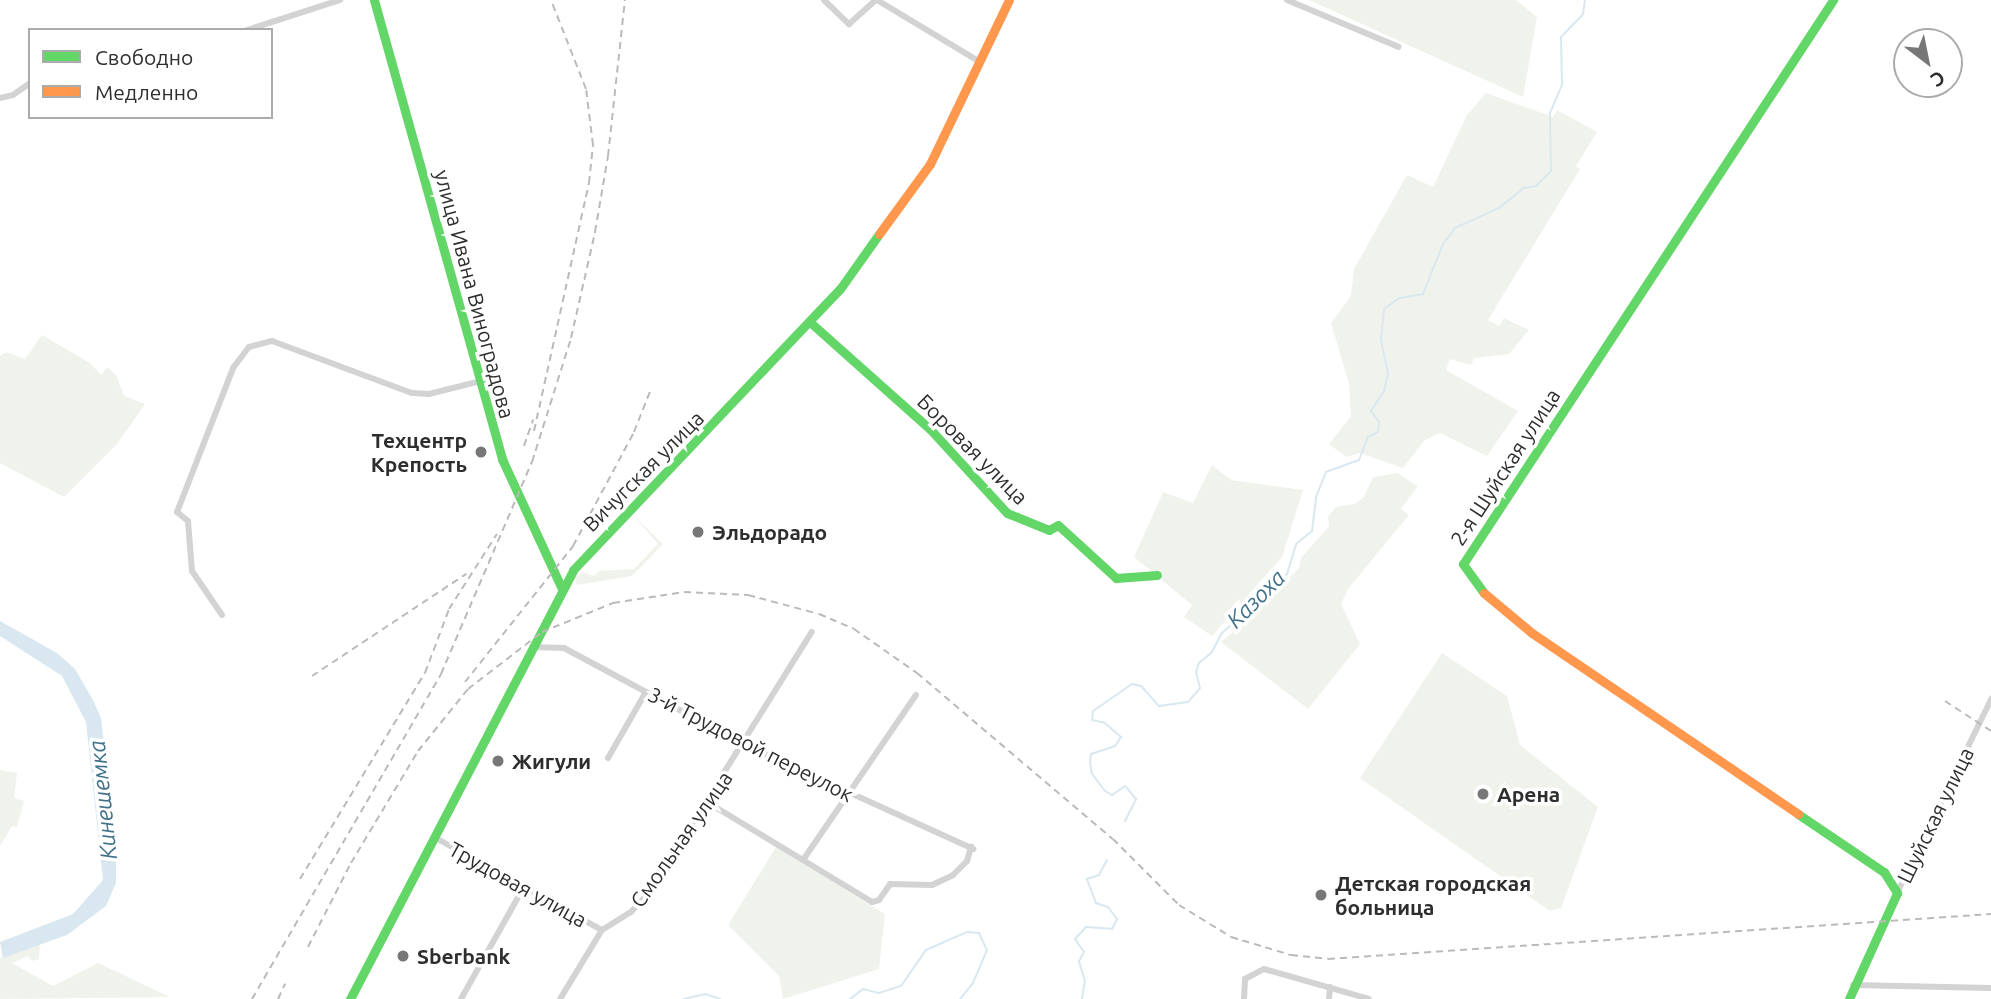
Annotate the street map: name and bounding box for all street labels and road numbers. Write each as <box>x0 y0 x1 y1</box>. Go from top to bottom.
street label: улица Ивана Виноградова <box>430 167 520 421</box>
street label: 2-я Шуйская улица <box>1445 384 1565 550</box>
street label: Боровая улица <box>913 389 1033 509</box>
street label: Вичугская улица <box>577 405 709 537</box>
street label: 3-й Трудовой переулок <box>644 681 858 807</box>
street label: Шуйская улица <box>1891 743 1979 887</box>
street label: Смольная улица <box>625 766 737 912</box>
street label: Трудовая улица <box>445 836 591 932</box>

